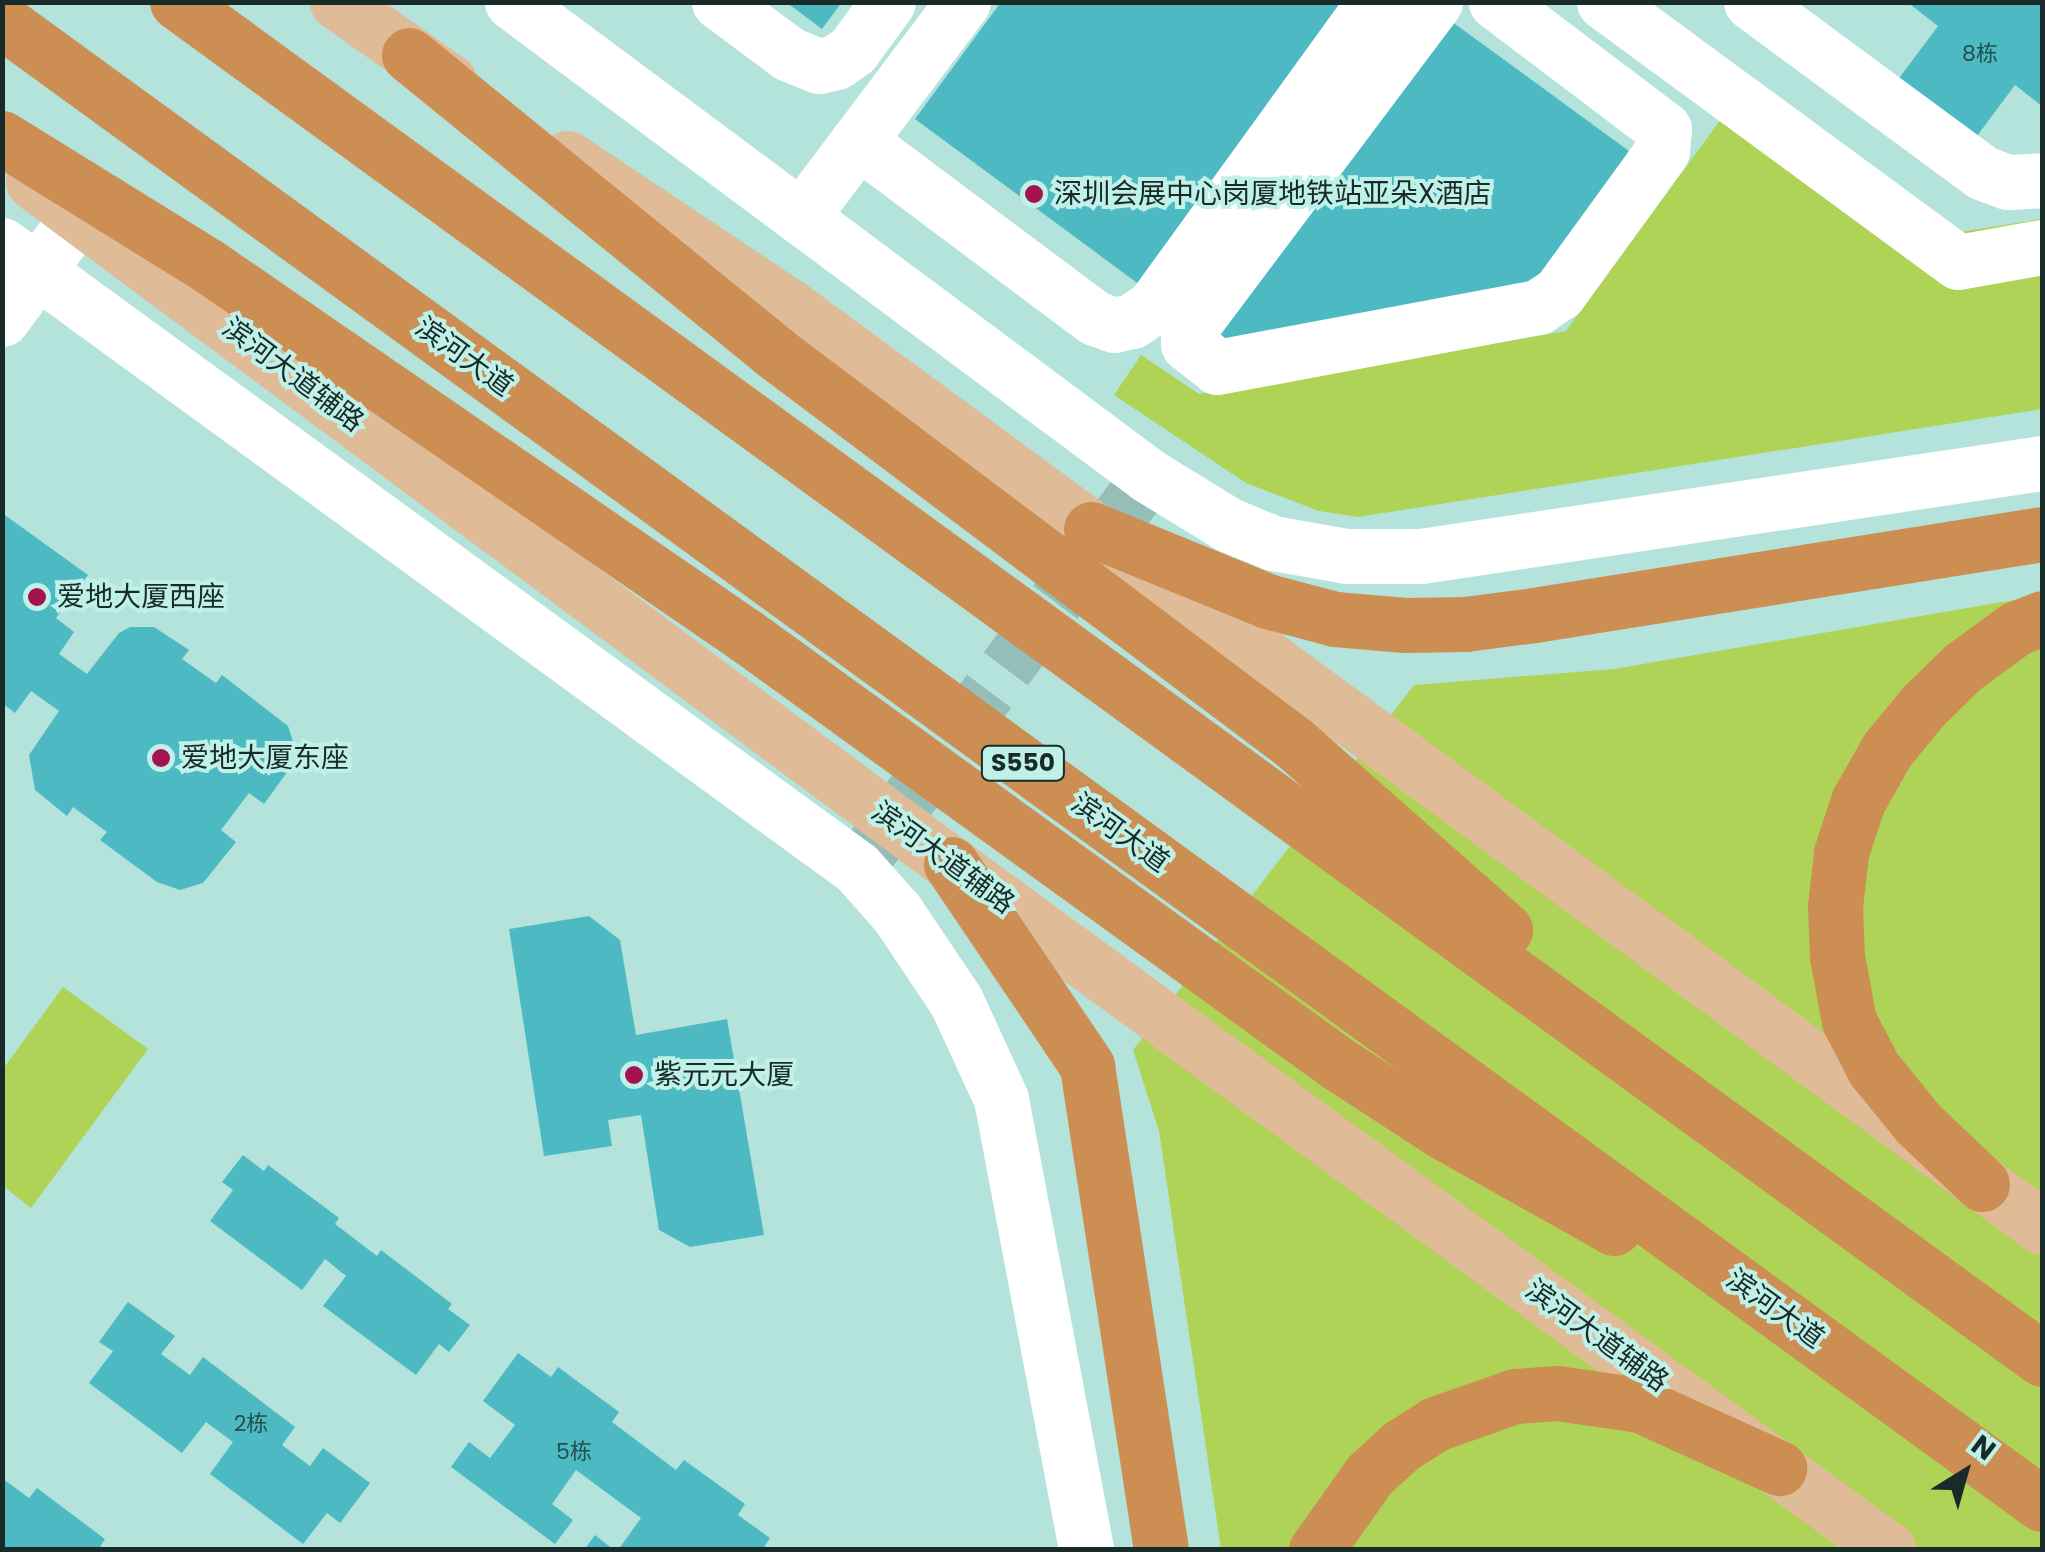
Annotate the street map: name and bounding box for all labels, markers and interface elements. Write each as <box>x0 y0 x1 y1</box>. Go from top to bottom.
house number: 8栋 <box>1962 41 1998 67</box>
place label: 深圳会展中心岗厦地铁站亚朵X酒店 <box>1054 177 1491 211</box>
marker: 深圳会展中心岗厦地铁站亚朵X酒店 <box>1023 183 1045 205</box>
street label: 滨河大道 <box>409 310 519 404</box>
street label: 滨河大道辅路 <box>216 311 370 439</box>
place label: 爱地大厦西座 <box>57 580 225 614</box>
marker: 爱地大厦西座 <box>26 586 48 608</box>
place label: 爱地大厦东座 <box>181 741 349 775</box>
road number: S550 <box>980 743 1066 783</box>
marker: 爱地大厦东座 <box>150 747 172 769</box>
street label: 滨河大道 <box>1065 786 1175 880</box>
street label: 滨河大道辅路 <box>865 795 1021 921</box>
place label: 紫元元大厦 <box>654 1058 794 1092</box>
marker: 紫元元大厦 <box>623 1064 645 1086</box>
street label: 滨河大道 <box>1720 1262 1830 1356</box>
street label: 滨河大道辅路 <box>1519 1273 1675 1399</box>
house number: 2栋 <box>234 1411 268 1437</box>
north arrow <box>1915 1422 2015 1522</box>
text: N <box>1963 1426 2004 1470</box>
house number: 5栋 <box>556 1439 592 1465</box>

